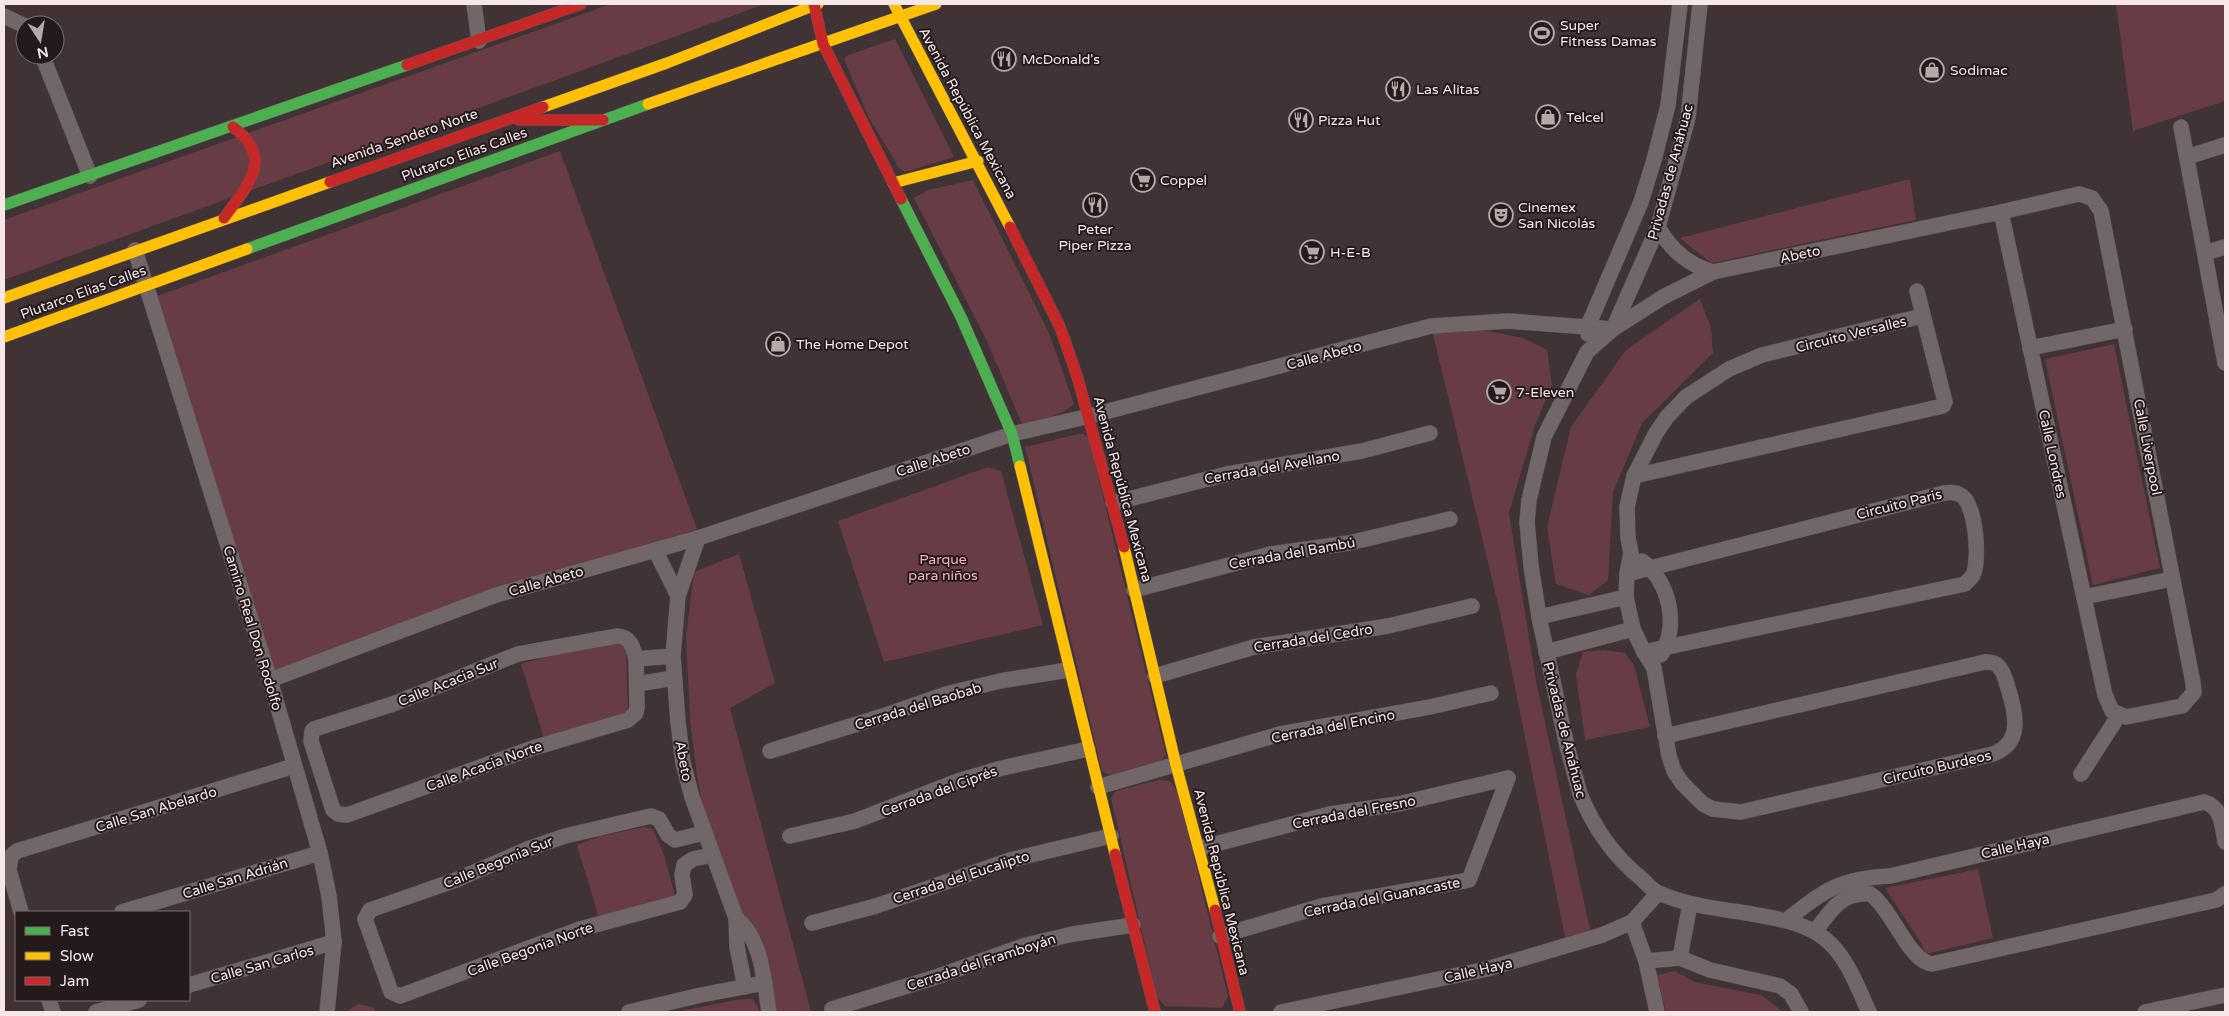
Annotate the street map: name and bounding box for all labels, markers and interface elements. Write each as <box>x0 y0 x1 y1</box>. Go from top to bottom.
north arrow <box>15 15 65 65</box>
place label: Super Fitness Damas <box>1560 17 1657 50</box>
sports icon: Super Fitness Damas <box>1529 20 1555 46</box>
street label: Avenida República Mexicana <box>915 25 1020 202</box>
text: N <box>35 43 50 62</box>
restaurant icon: McDonald's <box>991 46 1017 72</box>
place label: McDonald's <box>1022 51 1100 68</box>
shop icon: Sodimac <box>1919 57 1945 83</box>
place label: Sodimac <box>1950 62 2008 79</box>
restaurant icon: Las Alitas <box>1385 76 1411 102</box>
place label: Las Alitas <box>1416 81 1480 98</box>
street label: Privadas de Anáhuac <box>1644 102 1697 242</box>
shop icon: Telcel <box>1535 104 1561 130</box>
street label: Avenida Sendero Norte <box>328 105 480 172</box>
restaurant icon: Pizza Hut <box>1288 107 1314 133</box>
place label: Telcel <box>1566 109 1604 126</box>
place label: Pizza Hut <box>1318 112 1381 129</box>
street label: Plutarco Elias Calles <box>399 124 530 185</box>
supermarket icon: Coppel <box>1130 167 1156 193</box>
place label: Coppel <box>1160 172 1207 189</box>
restaurant icon: Peter Piper Pizza <box>1082 192 1108 218</box>
place label: Cinemex San Nicolás <box>1518 199 1596 232</box>
theatre icon: Cinemex San Nicolás <box>1488 202 1514 228</box>
place label: Peter Piper Pizza <box>1058 221 1132 254</box>
supermarket icon: H-E-B <box>1299 239 1325 265</box>
street label: Abeto <box>1778 242 1822 267</box>
place label: H-E-B <box>1330 244 1371 261</box>
street label: Plutarco Elias Calles <box>18 262 149 323</box>
street label: Circuito Versalles <box>1794 312 1909 356</box>
shop icon: The Home Depot <box>765 331 791 357</box>
place label: The Home Depot <box>796 336 909 353</box>
street label: Calle Abeto <box>1285 337 1364 374</box>
supermarket icon: 7-Eleven <box>1486 379 1512 405</box>
place label: 7-Eleven <box>1516 384 1574 401</box>
street label: Avenida República Mexicana <box>1090 394 1156 584</box>
street label: Calle Liverpool <box>2130 398 2165 497</box>
street label: Calle Londres <box>2035 408 2070 500</box>
street label: Calle Abeto <box>894 440 972 480</box>
street label: Cerrada del Avellano <box>1203 447 1341 488</box>
street label: Circuito Paris <box>1855 486 1944 523</box>
street label: Cerrada del Bambú <box>1228 534 1357 573</box>
street label: Camino Real Don Rodolfo <box>219 544 286 712</box>
park label: Parque para niños <box>908 551 978 584</box>
street label: Calle Abeto <box>507 563 585 600</box>
street label: Cerrada del Cedro <box>1252 621 1374 656</box>
street label: Calle Acacia Sur <box>396 654 501 710</box>
street label: Privadas de Anáhuac <box>1539 660 1590 800</box>
street label: Cerrada del Baobab <box>853 679 984 734</box>
street label: Cerrada del Encino <box>1270 706 1396 747</box>
street label: Calle Acacia Norte <box>424 738 545 795</box>
street label: Abeto <box>671 739 696 783</box>
street label: Circuito Burdeos <box>1881 747 1993 788</box>
street label: Cerrada del Ciprés <box>879 763 1000 820</box>
street label: Calle San Abelardo <box>94 783 219 836</box>
street label: Avenida República Mexicana <box>1190 787 1253 977</box>
street label: Cerrada del Fresno <box>1291 792 1417 833</box>
street label: Calle Haya <box>1979 830 2051 863</box>
street label: Calle Begonia Sur <box>441 832 556 892</box>
street label: Cerrada del Eucalipto <box>891 847 1031 908</box>
street label: Calle San Adrián <box>180 854 290 903</box>
street label: Cerrada del Guanacaste <box>1303 874 1462 921</box>
legend <box>15 911 190 1001</box>
street label: Calle Begonia Norte <box>465 919 595 980</box>
text: Fast <box>60 922 90 940</box>
street label: Cerrada del Framboyán <box>905 930 1058 995</box>
street label: Calle San Carlos <box>209 942 316 987</box>
text: Slow <box>60 947 94 965</box>
street label: Calle Haya <box>1442 954 1514 987</box>
text: Jam <box>60 972 89 990</box>

